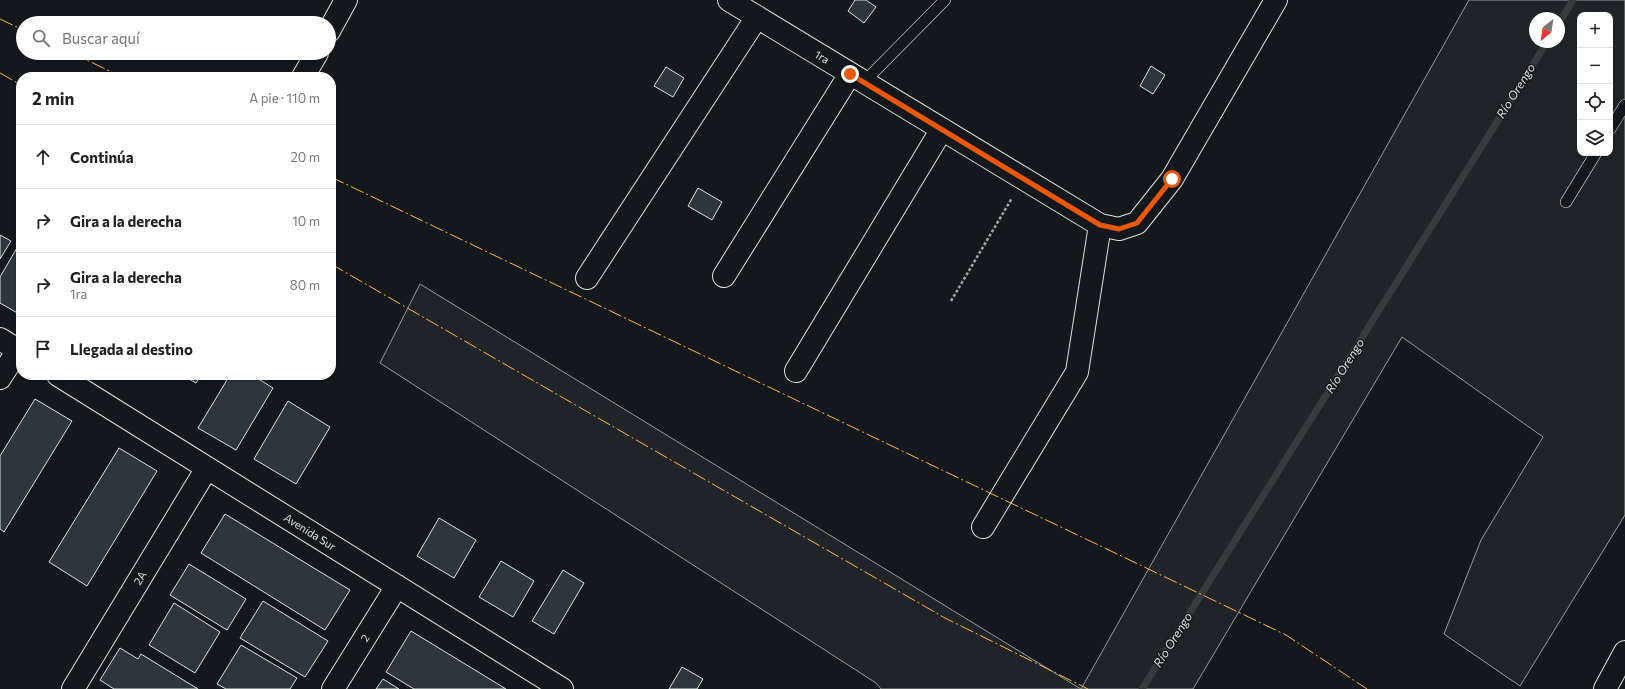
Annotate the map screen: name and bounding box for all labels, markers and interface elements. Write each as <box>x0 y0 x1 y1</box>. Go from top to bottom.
north arrow <box>1529 12 1565 48</box>
map controls <box>1577 12 1613 156</box>
button: + <box>1577 12 1613 48</box>
search box <box>16 16 336 60</box>
icon: search <box>30 27 52 49</box>
text: Buscar aquí <box>62 29 140 47</box>
street label: 1ra <box>813 47 832 66</box>
button: − <box>1577 48 1613 84</box>
water label: Río Orengo <box>1493 61 1537 120</box>
route end <box>841 65 859 83</box>
button: locate <box>1577 84 1613 120</box>
text: 2 min <box>32 88 74 109</box>
text: A pie · 110 m <box>249 90 320 106</box>
button: layers <box>1577 120 1613 156</box>
icon: ahead <box>32 146 54 168</box>
text: Continúa <box>70 148 134 166</box>
text: 20 m <box>291 149 320 165</box>
route start <box>1163 170 1181 188</box>
icon: right <box>32 210 54 232</box>
text: Gira a la derecha <box>70 212 182 230</box>
text: 10 m <box>292 213 320 229</box>
text: Gira a la derecha <box>70 268 182 286</box>
icon: right <box>32 274 54 296</box>
text: 80 m <box>290 277 320 293</box>
text: 1ra <box>70 286 87 302</box>
water label: Río Orengo <box>1322 336 1366 395</box>
icon: arrive <box>32 338 54 360</box>
text: Llegada al destino <box>70 340 193 358</box>
street label: Avenida Sur <box>282 510 339 553</box>
street label: 2A <box>130 568 149 587</box>
water label: Río Orengo <box>1150 610 1194 669</box>
street label: 2 <box>357 632 372 644</box>

